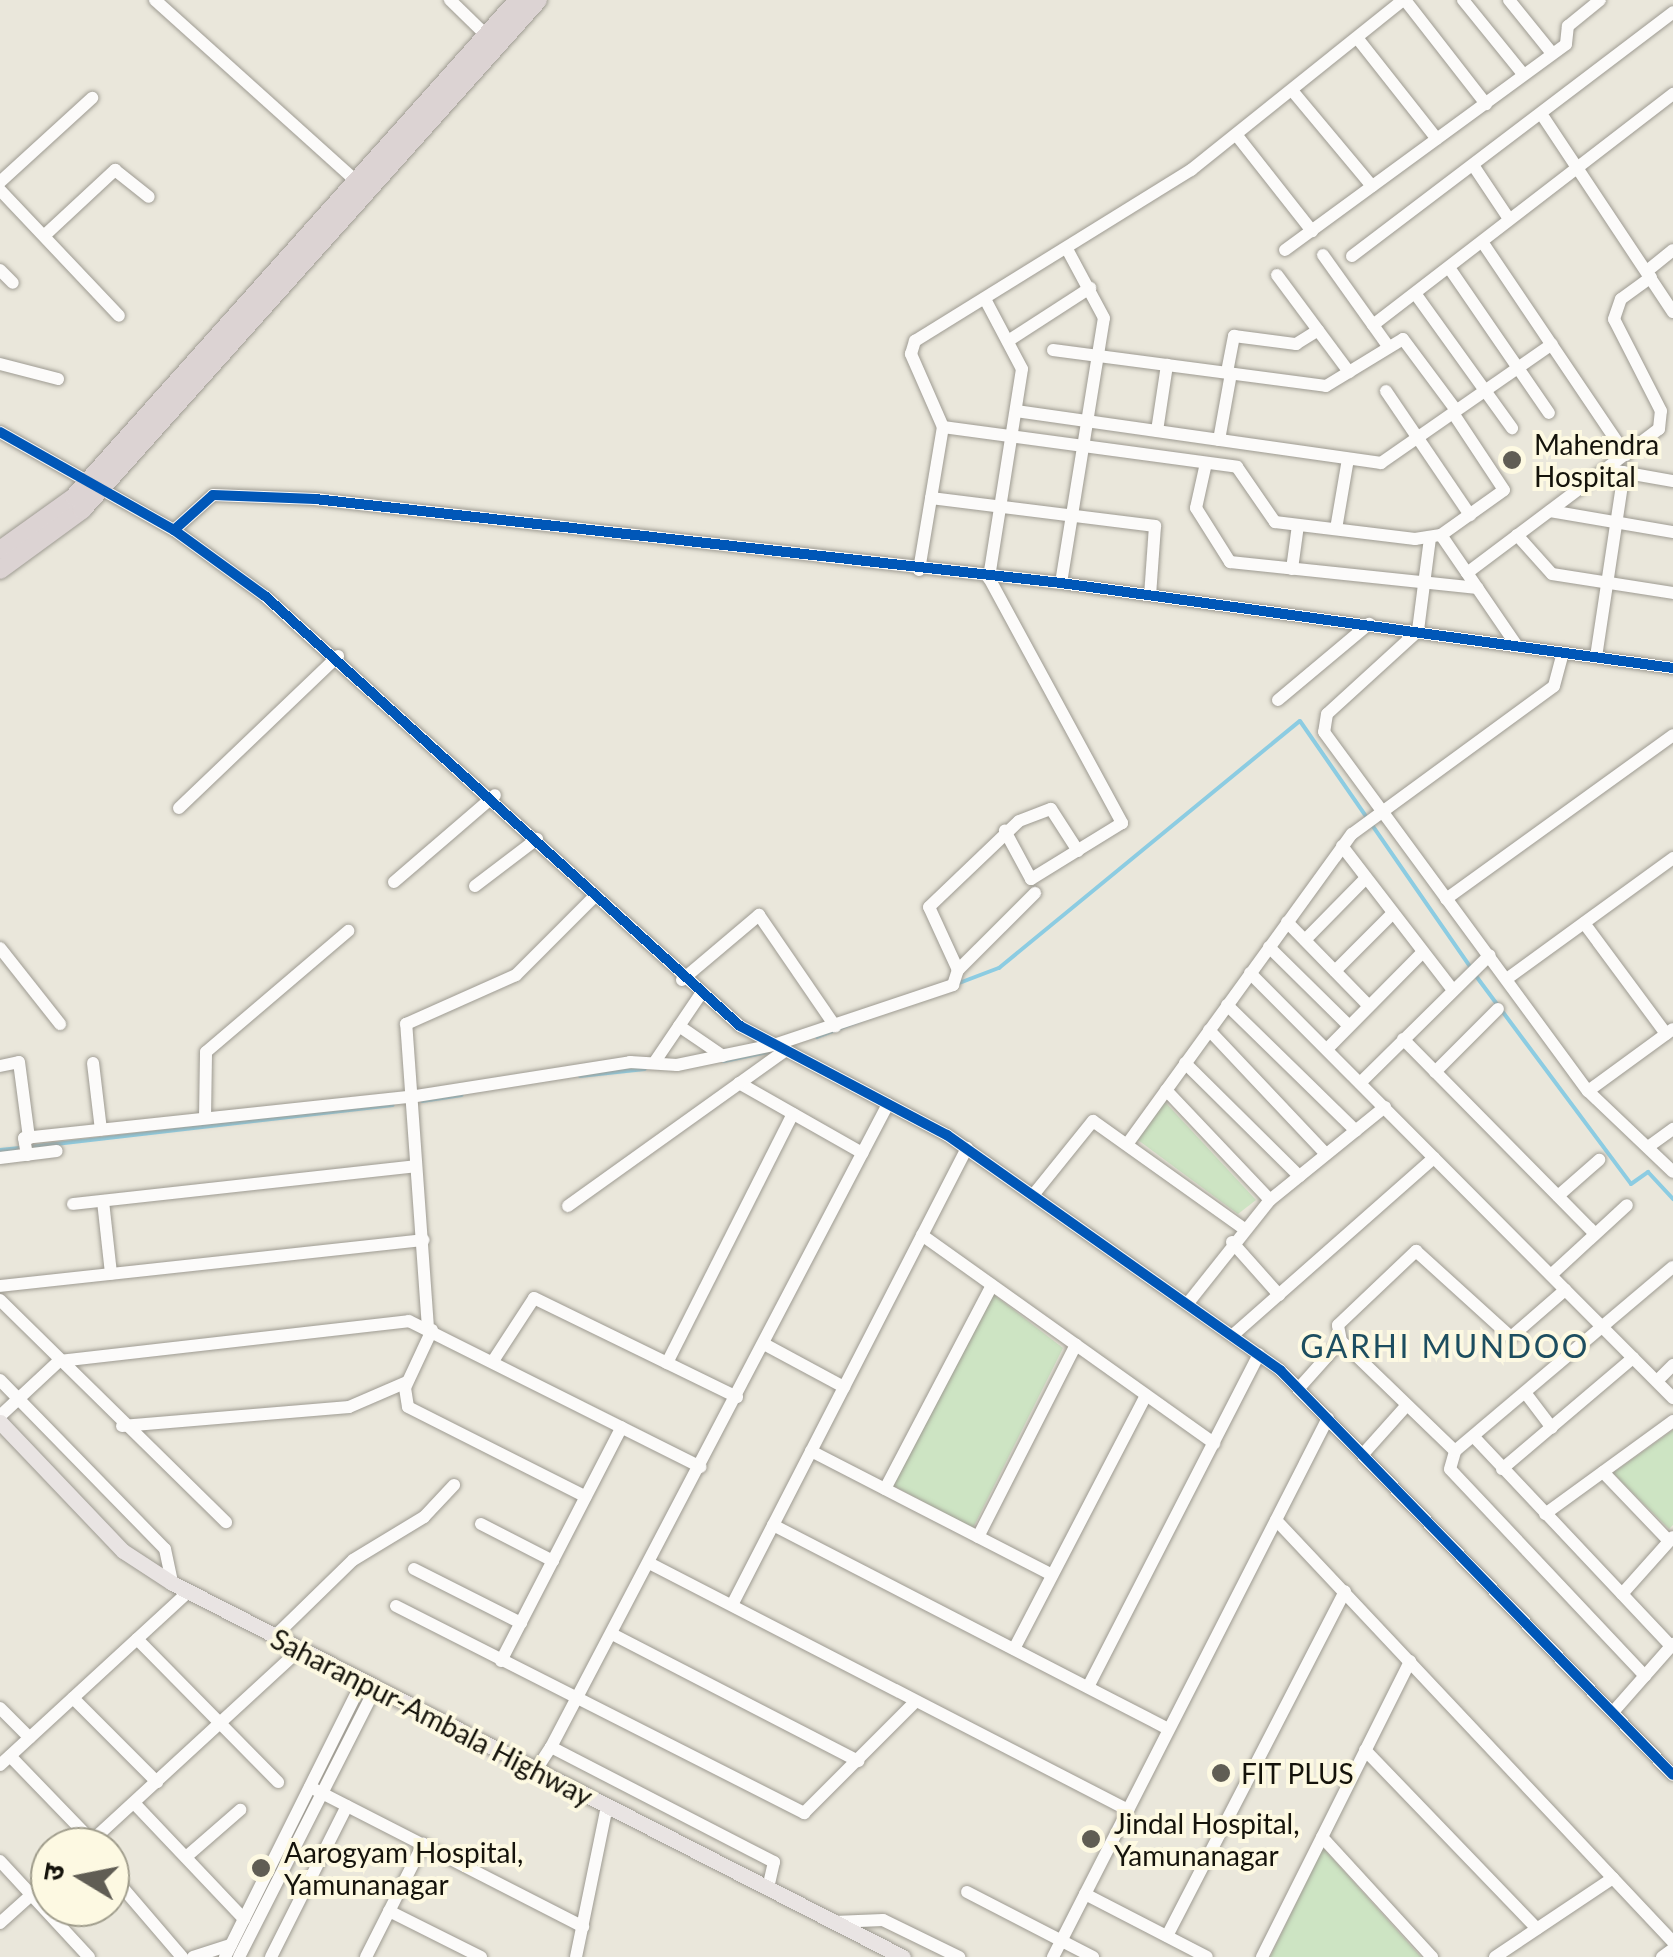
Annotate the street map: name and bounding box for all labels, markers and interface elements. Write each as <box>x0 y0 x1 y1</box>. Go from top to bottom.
place label: Mahendra Hospital <box>1534 427 1659 493</box>
marker: Mahendra Hospital <box>1499 447 1525 473</box>
district label: GARHI MUNDOO <box>1300 1327 1590 1365</box>
street label: Saharanpur-Ambala Highway <box>266 1621 598 1813</box>
place label: FIT PLUS <box>1241 1756 1355 1790</box>
marker: FIT PLUS <box>1210 1762 1232 1784</box>
place label: Jindal Hospital, Yamunanagar <box>1114 1806 1300 1872</box>
marker: Jindal Hospital, Yamunanagar <box>1078 1826 1104 1852</box>
north arrow <box>30 1827 130 1927</box>
place label: Aarogyam Hospital, Yamunanagar <box>284 1835 523 1901</box>
marker: Aarogyam Hospital, Yamunanagar <box>248 1855 274 1881</box>
text: उ <box>34 1861 71 1883</box>

